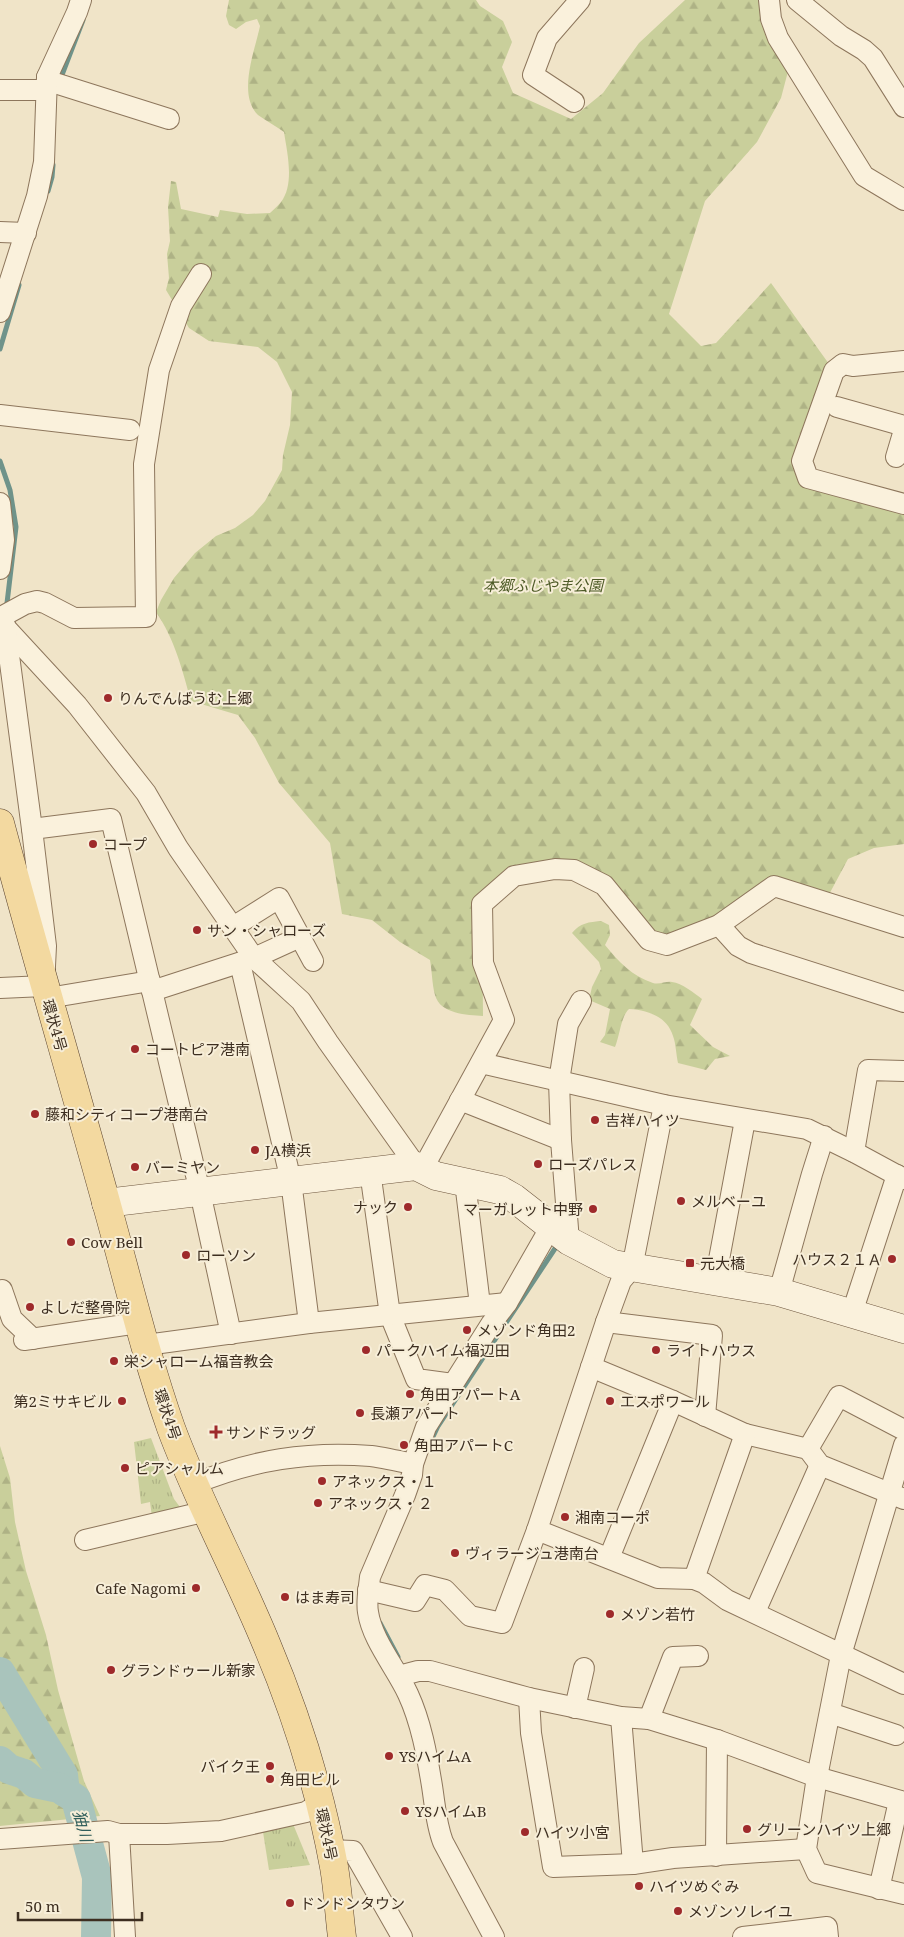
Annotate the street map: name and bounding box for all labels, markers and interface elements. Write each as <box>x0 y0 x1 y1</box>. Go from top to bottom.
park label: 本郷ふじやま公園 <box>483 575 605 595</box>
place label: りんでんばうむ上郷 <box>118 688 252 708</box>
marker: りんでんばうむ上郷 <box>102 692 114 704</box>
place label: コープ <box>103 834 147 854</box>
marker: コープ <box>87 838 99 850</box>
place label: サン・シャローズ <box>207 920 326 940</box>
marker: サン・シャローズ <box>191 924 203 936</box>
street label: 環状4号 <box>38 997 72 1053</box>
place label: コートピア港南 <box>145 1039 250 1059</box>
marker: コートピア港南 <box>129 1043 141 1055</box>
place label: 藤和シティコープ港南台 <box>45 1104 208 1124</box>
marker: 藤和シティコープ港南台 <box>29 1108 41 1120</box>
place label: 吉祥ハイツ <box>605 1110 680 1130</box>
marker: 吉祥ハイツ <box>589 1114 601 1126</box>
place label: JA横浜 <box>264 1140 311 1160</box>
marker: JA横浜 <box>249 1144 261 1156</box>
place label: ローズパレス <box>548 1154 637 1174</box>
place label: バーミヤン <box>145 1157 220 1177</box>
marker: ローズパレス <box>532 1158 544 1170</box>
marker: バーミヤン <box>129 1161 141 1173</box>
place label: メルベーユ <box>691 1191 766 1211</box>
marker: メルベーユ <box>675 1195 687 1207</box>
place label: ナック <box>353 1197 398 1217</box>
place label: マーガレット中野 <box>463 1199 583 1219</box>
marker: ナック <box>402 1201 414 1213</box>
marker: マーガレット中野 <box>587 1203 599 1215</box>
place label: Cow Bell <box>81 1232 143 1252</box>
marker: Cow Bell <box>65 1236 77 1248</box>
place label: ローソン <box>196 1245 256 1265</box>
marker: ローソン <box>180 1249 192 1261</box>
place label: ハウス２１Ａ <box>792 1249 882 1269</box>
place label: 元大橋 <box>700 1253 745 1273</box>
marker: ハウス２１Ａ <box>886 1253 898 1265</box>
marker: 元大橋 <box>684 1257 696 1269</box>
place label: よしだ整骨院 <box>40 1297 130 1317</box>
marker: よしだ整骨院 <box>24 1301 36 1313</box>
place label: メゾンド角田2 <box>477 1320 575 1340</box>
marker: メゾンド角田2 <box>461 1324 473 1336</box>
place label: パークハイム福辺田 <box>376 1340 510 1360</box>
place label: ライトハウス <box>666 1340 756 1360</box>
marker: パークハイム福辺田 <box>360 1344 372 1356</box>
marker: ライトハウス <box>650 1344 662 1356</box>
place label: 栄シャローム福音教会 <box>124 1351 274 1371</box>
marker: 栄シャローム福音教会 <box>108 1355 120 1367</box>
place label: 角田アパートA <box>420 1384 521 1404</box>
street label: 環状4号 <box>150 1386 186 1442</box>
marker: 角田アパートA <box>404 1388 416 1400</box>
place label: 第2ミサキビル <box>14 1391 112 1411</box>
place label: エスポワール <box>620 1391 710 1411</box>
marker: 第2ミサキビル <box>116 1395 128 1407</box>
marker: エスポワール <box>604 1395 616 1407</box>
place label: 長瀬アパート <box>370 1403 460 1423</box>
marker: 長瀬アパート <box>354 1407 366 1419</box>
place label: サンドラッグ <box>226 1422 316 1442</box>
marker: サンドラッグ <box>210 1426 222 1438</box>
place label: 角田アパートC <box>414 1435 513 1455</box>
marker: 角田アパートC <box>398 1439 410 1451</box>
place label: ピアシャルム <box>135 1458 224 1478</box>
marker: ピアシャルム <box>119 1462 131 1474</box>
place label: アネックス・１ <box>332 1471 437 1491</box>
marker: アネックス・１ <box>316 1475 328 1487</box>
place label: アネックス・２ <box>328 1493 433 1513</box>
marker: アネックス・２ <box>312 1497 324 1509</box>
place label: 湘南コーポ <box>575 1507 650 1527</box>
marker: 湘南コーポ <box>559 1511 571 1523</box>
place label: ヴィラージュ港南台 <box>465 1543 599 1563</box>
marker: ヴィラージュ港南台 <box>449 1547 461 1559</box>
place label: Cafe Nagomi <box>95 1578 186 1598</box>
marker: Cafe Nagomi <box>190 1582 202 1594</box>
place label: はま寿司 <box>295 1587 355 1607</box>
marker: はま寿司 <box>279 1591 291 1603</box>
place label: メゾン若竹 <box>620 1604 695 1624</box>
marker: メゾン若竹 <box>604 1608 616 1620</box>
place label: グランドゥール新家 <box>121 1660 256 1680</box>
marker: グランドゥール新家 <box>105 1664 117 1676</box>
place label: YSハイムA <box>398 1746 472 1766</box>
marker: YSハイムA <box>383 1750 395 1762</box>
place label: バイク王 <box>200 1756 260 1776</box>
marker: バイク王 <box>264 1760 276 1772</box>
place label: 角田ビル <box>280 1769 340 1789</box>
marker: 角田ビル <box>264 1773 276 1785</box>
place label: YSハイムB <box>414 1801 486 1821</box>
marker: YSハイムB <box>399 1805 411 1817</box>
street label: 環状4号 <box>312 1806 342 1862</box>
water label: 㹨川 <box>68 1808 98 1846</box>
place label: グリーンハイツ上郷 <box>757 1819 891 1839</box>
place label: ハイツ小宮 <box>535 1822 610 1842</box>
marker: グリーンハイツ上郷 <box>741 1823 753 1835</box>
marker: ハイツ小宮 <box>519 1826 531 1838</box>
place label: ハイツめぐみ <box>649 1876 739 1896</box>
marker: ハイツめぐみ <box>633 1880 645 1892</box>
scale bar <box>18 1890 141 1922</box>
place label: ドンドンタウン <box>300 1893 405 1913</box>
text: 50 m <box>25 1896 60 1916</box>
marker: ドンドンタウン <box>284 1897 296 1909</box>
place label: メゾンソレイユ <box>688 1901 793 1921</box>
marker: メゾンソレイユ <box>672 1905 684 1917</box>

